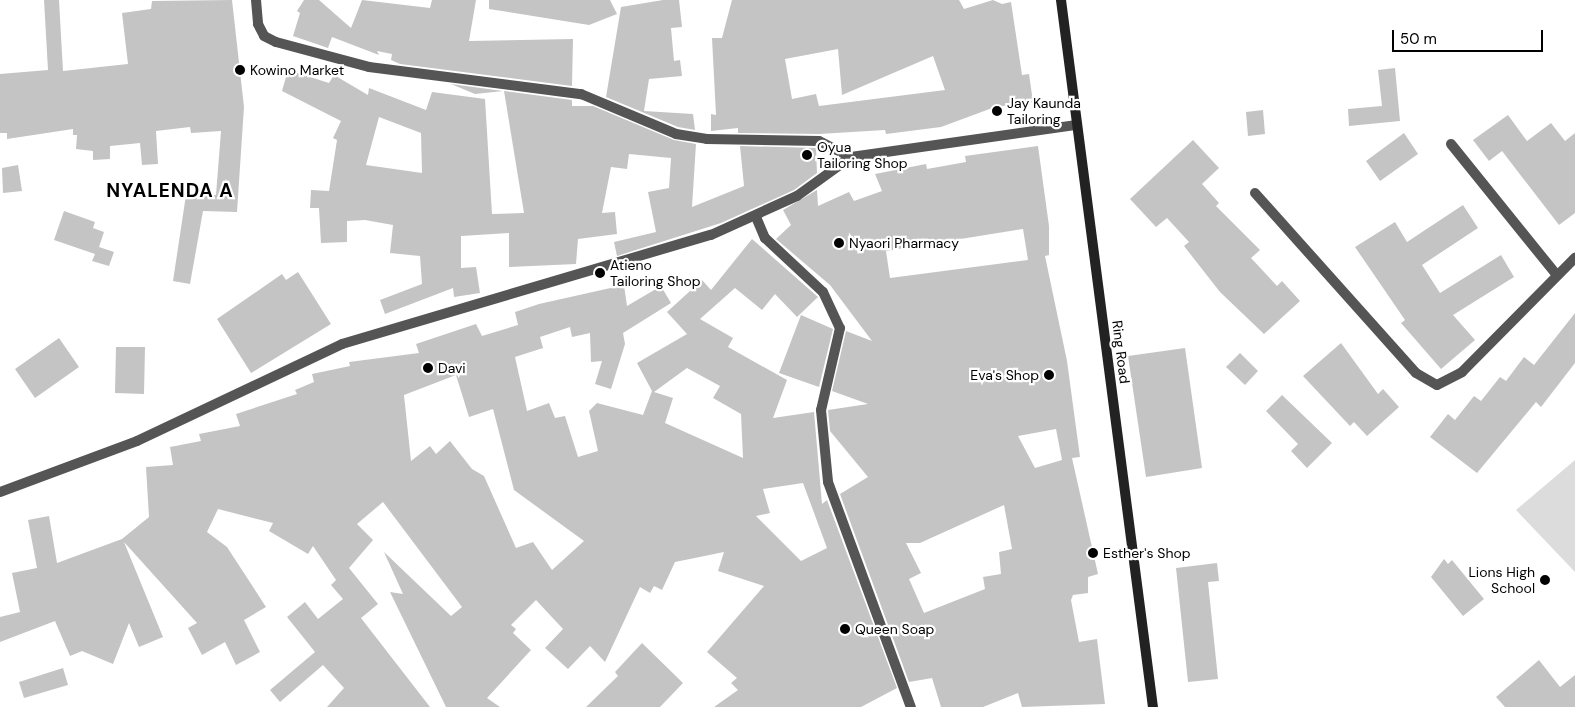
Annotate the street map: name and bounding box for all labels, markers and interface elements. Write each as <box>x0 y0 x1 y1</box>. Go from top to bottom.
scale bar <box>1395 20 1546 52</box>
text: 50 m <box>1400 29 1437 49</box>
place label: Kowino Market <box>250 62 344 78</box>
marker: Kowino Market <box>234 64 246 76</box>
place label: Jay Kaunda Tailoring <box>1007 95 1081 128</box>
marker: Jay Kaunda Tailoring <box>991 105 1003 117</box>
place label: Oyua Tailoring Shop <box>817 139 908 172</box>
marker: Oyua Tailoring Shop <box>801 149 813 161</box>
district label: NYALENDA A <box>105 180 235 202</box>
place label: Nyaori Pharmacy <box>849 235 959 251</box>
marker: Nyaori Pharmacy <box>833 237 845 249</box>
place label: Atieno Tailoring Shop <box>610 257 701 290</box>
marker: Atieno Tailoring Shop <box>594 267 606 279</box>
street label: Ring Road <box>1109 319 1133 385</box>
place label: Davi <box>438 360 466 376</box>
marker: Davi <box>422 362 434 374</box>
place label: Eva's Shop <box>970 367 1039 383</box>
marker: Eva's Shop <box>1043 369 1055 381</box>
place label: Esther's Shop <box>1103 545 1191 561</box>
marker: Esther's Shop <box>1087 547 1099 559</box>
place label: Lions High School <box>1468 564 1535 596</box>
marker: Lions High School <box>1539 574 1551 586</box>
place label: Queen Soap <box>855 621 934 637</box>
marker: Queen Soap <box>839 623 851 635</box>

